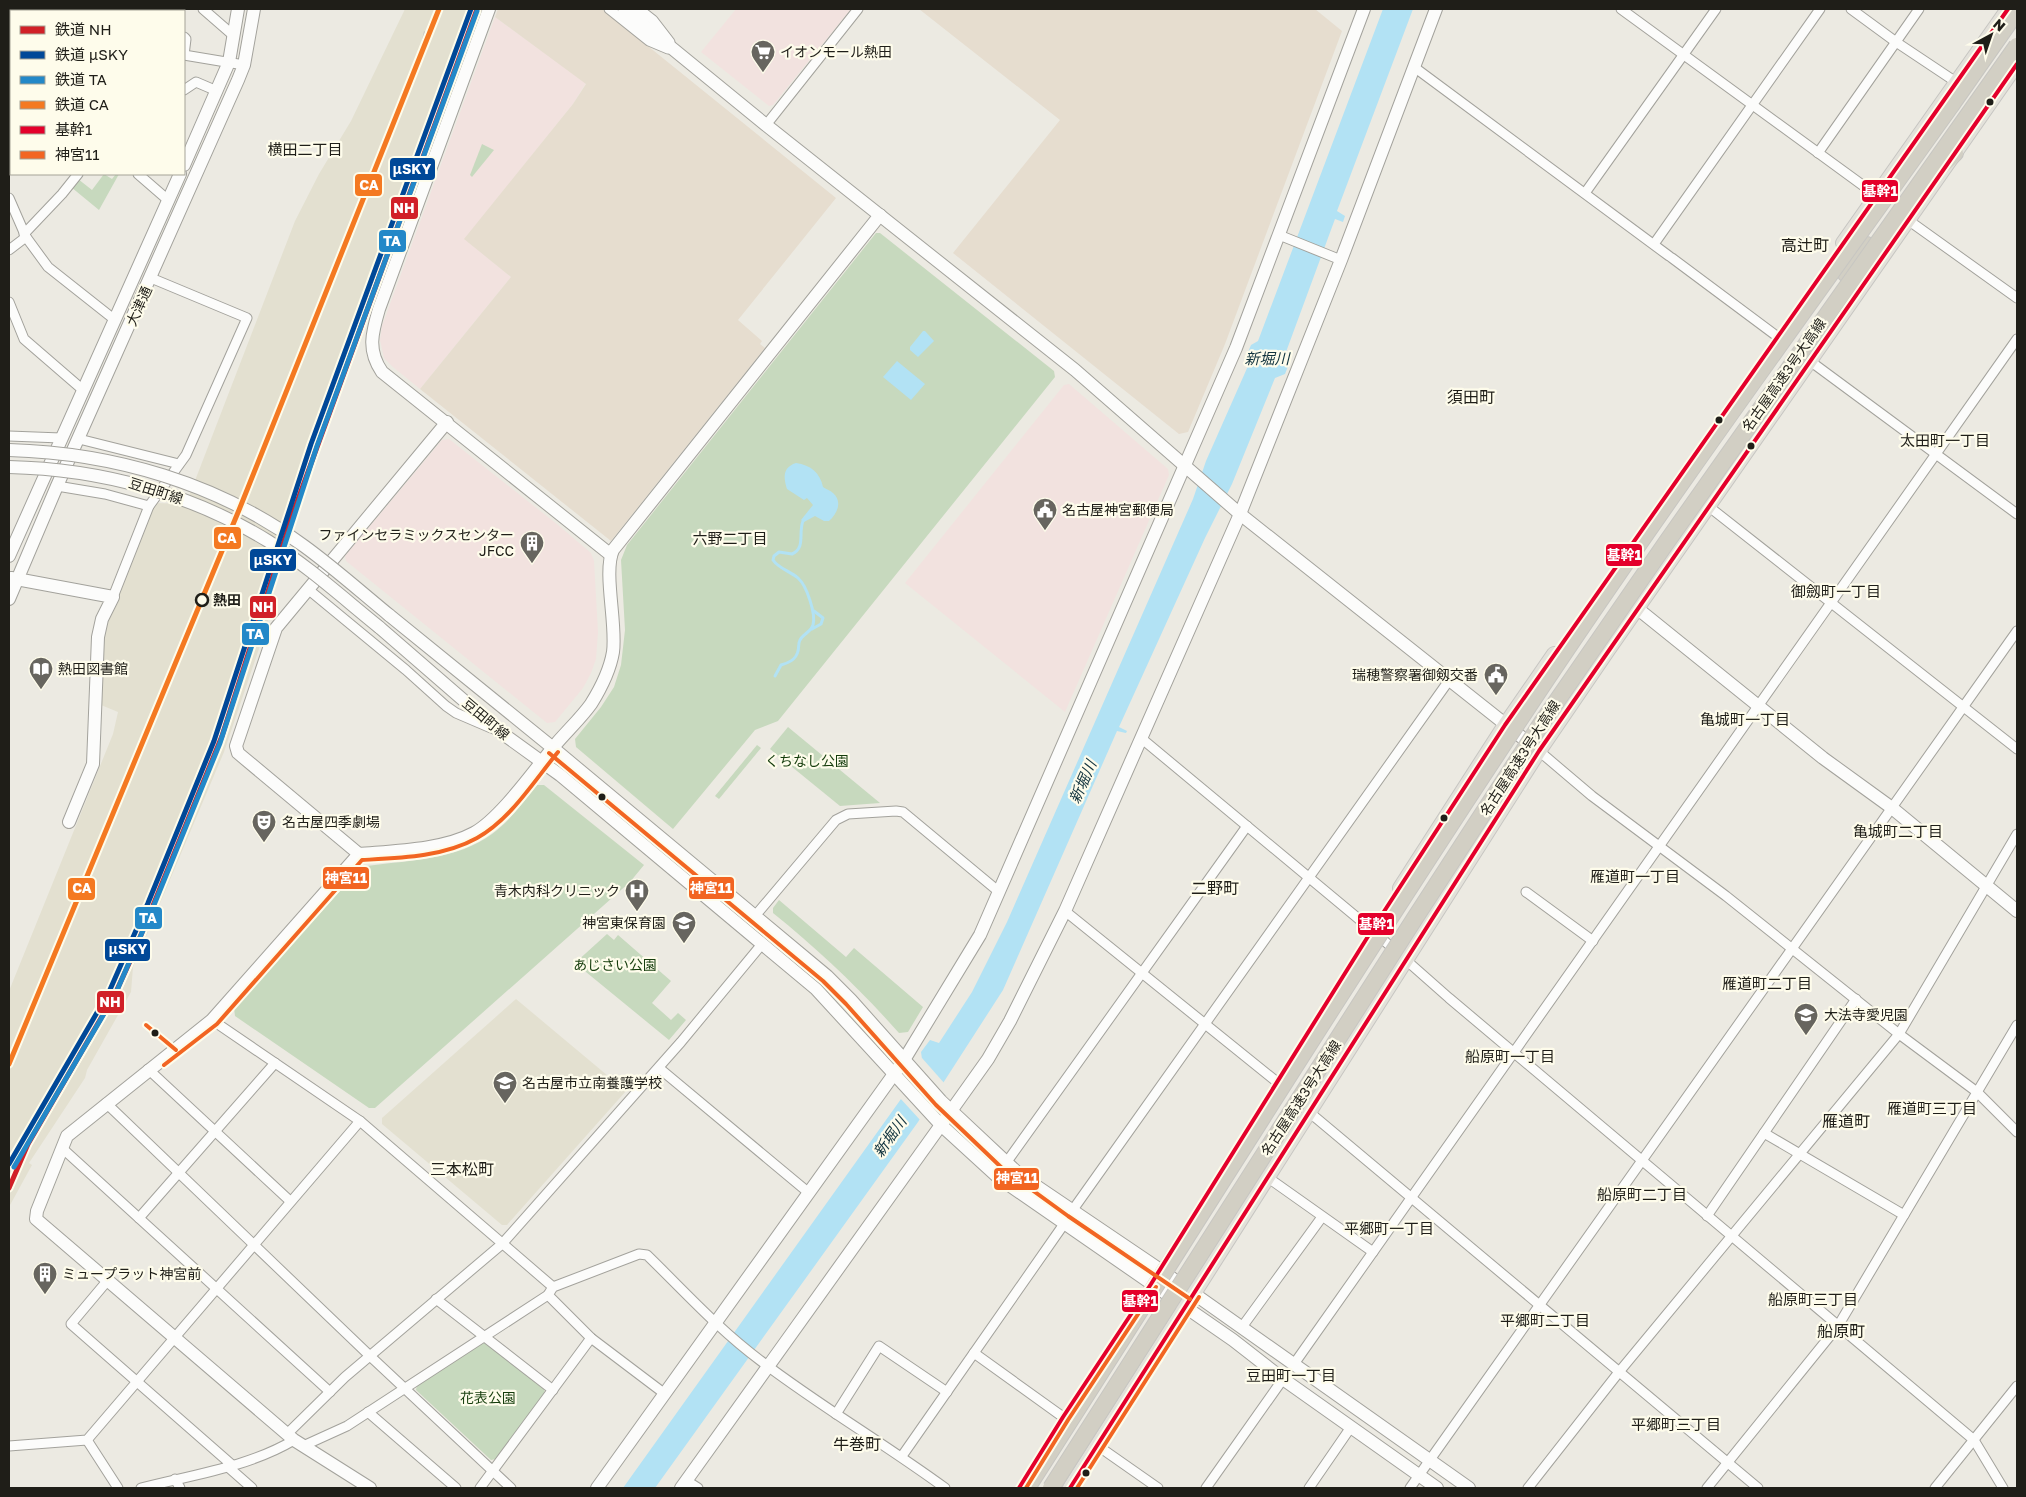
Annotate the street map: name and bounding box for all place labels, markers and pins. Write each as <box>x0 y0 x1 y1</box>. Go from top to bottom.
supermarket icon: イオンモール熱田 <box>750 39 776 73</box>
place label: イオンモール熱田 <box>780 43 892 60</box>
unlabelled marker <box>1985 97 1995 107</box>
unlabelled marker <box>1714 415 1724 425</box>
unlabelled marker <box>1746 441 1756 451</box>
public building icon: 名古屋神宮郵便局 <box>1032 497 1058 531</box>
place label: 名古屋神宮郵便局 <box>1062 501 1174 518</box>
place label: ファインセラミックスセンター JFCC <box>318 526 514 559</box>
building icon: ファインセラミックスセンター JFCC <box>519 530 545 564</box>
place label: 熱田 <box>213 591 241 608</box>
marker: 熱田 <box>195 593 209 607</box>
library icon: 熱田図書館 <box>28 656 54 690</box>
place label: 熱田図書館 <box>58 660 128 677</box>
public building icon: 瑞穂警察署御剱交番 <box>1483 662 1509 696</box>
place label: 瑞穂警察署御剱交番 <box>1352 666 1478 683</box>
unlabelled marker <box>597 792 607 802</box>
theatre icon: 名古屋四季劇場 <box>251 809 277 843</box>
place label: 名古屋四季劇場 <box>282 813 380 830</box>
unlabelled marker <box>1439 813 1449 823</box>
hospital icon: 青木内科クリニック <box>624 878 650 912</box>
place label: 青木内科クリニック <box>494 882 620 899</box>
school or university icon: 神宮東保育園 <box>671 910 697 944</box>
place label: 神宮東保育園 <box>582 914 666 931</box>
school or university icon: 大法寺愛児園 <box>1793 1002 1819 1036</box>
place label: 大法寺愛児園 <box>1824 1006 1908 1023</box>
unlabelled marker <box>150 1028 160 1038</box>
school or university icon: 名古屋市立南養護学校 <box>492 1070 518 1104</box>
place label: 名古屋市立南養護学校 <box>522 1074 662 1091</box>
building icon: ミュープラット神宮前 <box>32 1261 58 1295</box>
place label: ミュープラット神宮前 <box>62 1265 201 1282</box>
unlabelled marker <box>1081 1468 1091 1478</box>

